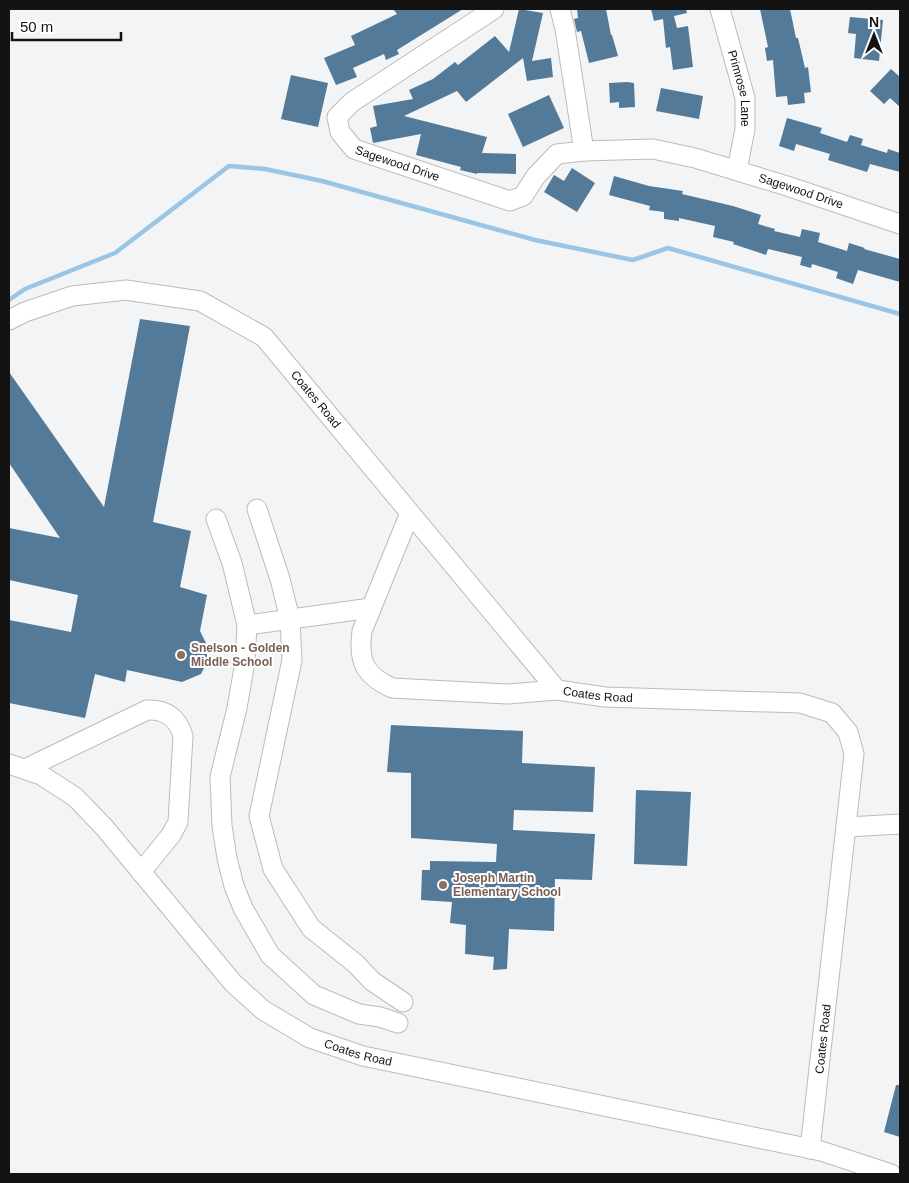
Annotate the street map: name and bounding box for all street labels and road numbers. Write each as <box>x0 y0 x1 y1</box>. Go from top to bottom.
street label: Primrose Lane <box>725 48 752 127</box>
street label: Sagewood Drive <box>353 143 442 184</box>
street label: Sagewood Drive <box>757 171 845 211</box>
street label: Coates Road <box>288 368 343 431</box>
street label: Coates Road <box>562 684 633 705</box>
street label: Coates Road <box>812 1003 834 1075</box>
street label: Coates Road <box>322 1036 393 1069</box>

